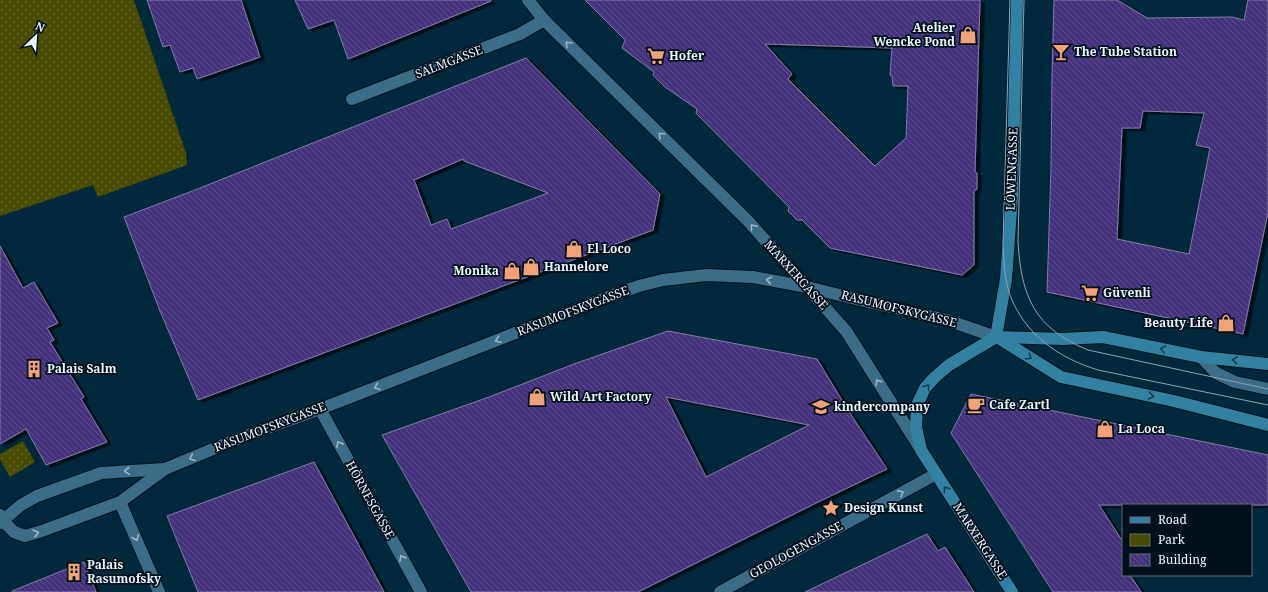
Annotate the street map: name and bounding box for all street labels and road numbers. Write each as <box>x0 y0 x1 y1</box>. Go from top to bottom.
street label: SALMGASSE <box>413 41 485 82</box>
street label: LÖWENGASSE <box>1002 127 1021 211</box>
street label: MARXERGASSE <box>761 236 832 313</box>
street label: RASUMOFSKYGASSE <box>515 281 631 340</box>
street label: RASUMOFSKYGASSE <box>840 286 959 331</box>
street label: RASUMOFSKYGASSE <box>212 397 328 456</box>
street label: HÖRNESGASSE <box>342 458 399 542</box>
street label: MARXERGASSE <box>949 499 1012 582</box>
street label: GEOLOGENGASSE <box>746 517 845 582</box>

